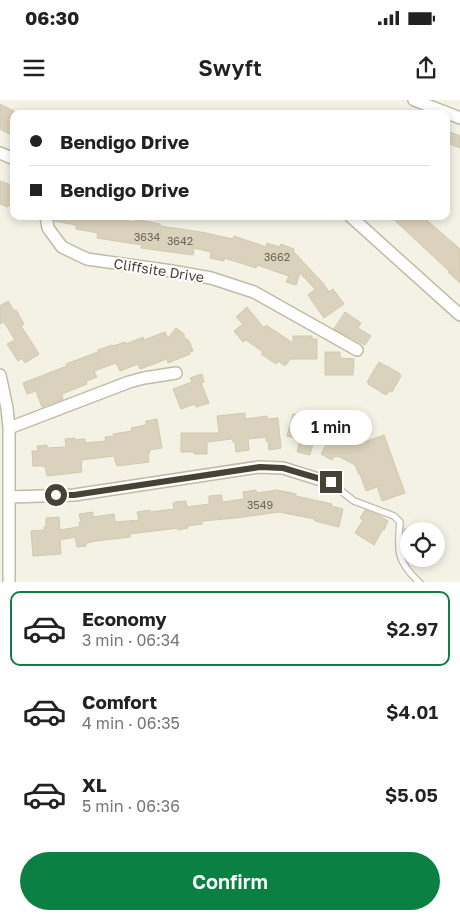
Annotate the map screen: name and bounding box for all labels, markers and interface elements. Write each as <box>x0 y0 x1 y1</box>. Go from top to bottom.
text: 06:30 <box>25 6 79 29</box>
icon: menu <box>20 54 48 82</box>
text: Swyft <box>198 54 262 81</box>
icon: share <box>412 54 440 82</box>
text: Bendigo Drive <box>60 130 189 153</box>
text: Bendigo Drive <box>60 178 189 201</box>
house number: 3634 <box>134 230 160 243</box>
house number: 3642 <box>167 234 193 247</box>
house number: 3662 <box>264 250 290 263</box>
street label: Cliffsite Drive <box>113 254 205 286</box>
callout: 1 min <box>290 410 372 444</box>
text: 1 min <box>311 417 351 437</box>
route end <box>320 471 342 493</box>
route start <box>45 484 67 506</box>
house number: 3549 <box>247 498 273 511</box>
map controls <box>400 522 445 567</box>
button: locate <box>400 522 445 567</box>
icon: car <box>22 606 67 651</box>
text: Economy <box>82 607 167 630</box>
text: $2.97 <box>386 617 438 640</box>
text: 3 min · 06:34 <box>82 630 180 650</box>
icon: car <box>22 689 67 734</box>
text: Comfort <box>82 690 157 713</box>
text: $4.01 <box>386 700 438 723</box>
text: 4 min · 06:35 <box>82 713 180 733</box>
icon: car <box>22 772 67 817</box>
text: XL <box>82 773 107 796</box>
text: $5.05 <box>385 783 438 806</box>
text: 5 min · 06:36 <box>82 796 180 816</box>
button: Confirm <box>20 852 440 910</box>

